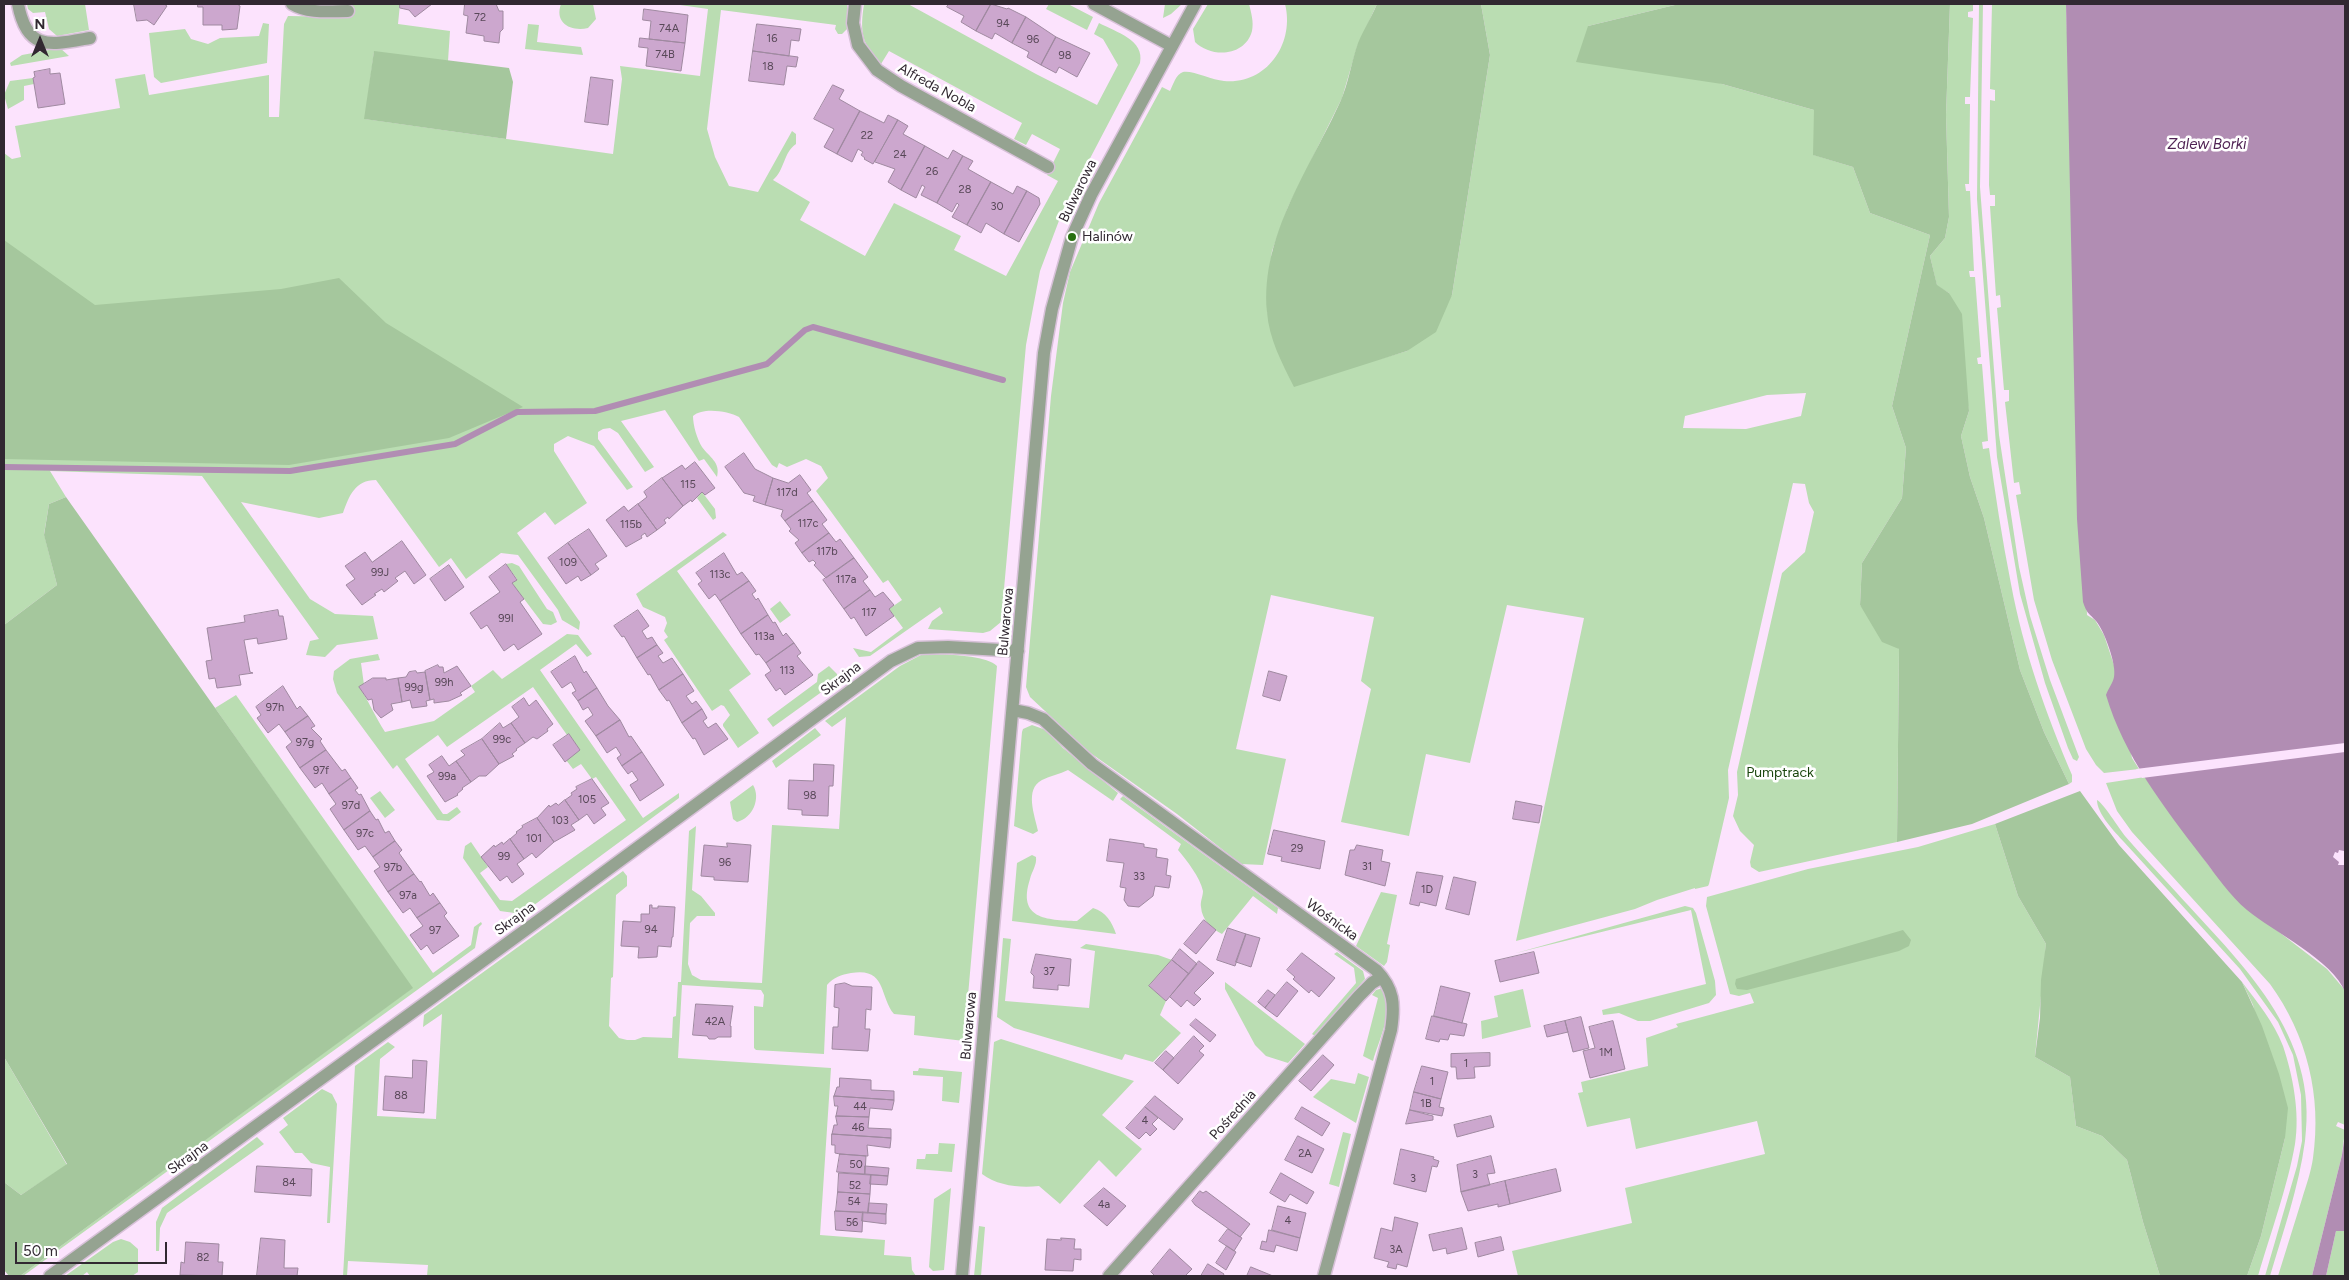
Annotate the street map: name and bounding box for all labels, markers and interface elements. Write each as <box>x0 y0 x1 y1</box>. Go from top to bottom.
house number: 72 <box>474 11 486 25</box>
north arrow <box>15 15 65 65</box>
text: N <box>35 16 45 33</box>
house number: 94 <box>996 17 1010 31</box>
house number: 74A <box>659 22 679 36</box>
house number: 16 <box>767 32 777 46</box>
house number: 96 <box>1027 33 1039 47</box>
house number: 74B <box>655 48 675 62</box>
house number: 98 <box>1059 49 1071 63</box>
house number: 18 <box>762 60 774 74</box>
street label: Alfreda Nobla <box>895 60 979 116</box>
house number: 22 <box>861 129 873 143</box>
water label: Zalew Borki <box>2167 136 2247 154</box>
house number: 24 <box>894 148 906 162</box>
street label: Bulwarowa <box>1056 157 1100 225</box>
house number: 26 <box>926 165 938 179</box>
house number: 28 <box>959 183 971 197</box>
house number: 30 <box>990 200 1004 214</box>
place label: Halinów <box>1082 229 1133 245</box>
marker: Halinów <box>1066 231 1078 243</box>
house number: 115 <box>680 478 696 492</box>
house number: 117d <box>776 486 798 500</box>
house number: 117c <box>798 517 818 531</box>
house number: 115b <box>620 518 642 532</box>
house number: 117b <box>816 545 838 559</box>
house number: 109 <box>559 556 577 570</box>
house number: 99J <box>371 566 389 580</box>
house number: 113c <box>709 568 731 582</box>
house number: 117a <box>836 573 856 587</box>
street label: Bulwarowa <box>995 587 1017 657</box>
house number: 117 <box>862 606 876 620</box>
house number: 99I <box>498 612 514 626</box>
house number: 113a <box>754 630 774 644</box>
street label: Skrajna <box>818 658 864 700</box>
house number: 113 <box>779 664 795 678</box>
house number: 99h <box>435 676 453 690</box>
house number: 99g <box>405 681 423 695</box>
house number: 97h <box>266 701 284 715</box>
house number: 99c <box>493 733 511 747</box>
house number: 97g <box>296 736 314 750</box>
house number: 97f <box>313 764 329 778</box>
park label: Pumptrack <box>1746 765 1814 781</box>
house number: 99a <box>438 770 456 784</box>
house number: 98 <box>804 789 816 803</box>
house number: 105 <box>578 793 596 807</box>
house number: 97d <box>342 799 360 813</box>
house number: 103 <box>551 814 569 828</box>
house number: 97c <box>356 827 374 841</box>
house number: 101 <box>526 832 542 846</box>
house number: 29 <box>1291 842 1303 856</box>
house number: 99 <box>498 850 510 864</box>
house number: 96 <box>719 856 731 870</box>
house number: 31 <box>1362 860 1372 874</box>
house number: 97b <box>384 861 402 875</box>
house number: 33 <box>1133 870 1145 884</box>
house number: 1D <box>1421 883 1433 897</box>
house number: 97a <box>399 889 417 903</box>
street label: Wośnicka <box>1303 896 1361 944</box>
street label: Skrajna <box>491 899 539 939</box>
house number: 94 <box>644 923 658 937</box>
house number: 97 <box>429 924 441 938</box>
house number: 37 <box>1043 965 1055 979</box>
street label: Bulwarowa <box>958 991 980 1061</box>
house number: 42A <box>705 1015 725 1029</box>
house number: 1M <box>1599 1046 1613 1060</box>
house number: 1 <box>1464 1057 1468 1071</box>
house number: 1 <box>1430 1075 1434 1089</box>
street label: Pośrednia <box>1206 1087 1260 1143</box>
house number: 88 <box>394 1089 408 1103</box>
house number: 1B <box>1420 1097 1432 1111</box>
house number: 44 <box>853 1100 867 1114</box>
house number: 4 <box>1142 1114 1148 1128</box>
house number: 46 <box>851 1121 865 1135</box>
street label: Skrajna <box>164 1138 212 1178</box>
house number: 2A <box>1298 1147 1312 1161</box>
house number: 50 <box>849 1158 863 1172</box>
house number: 3 <box>1472 1168 1478 1182</box>
house number: 3 <box>1410 1172 1416 1186</box>
house number: 84 <box>282 1176 296 1190</box>
house number: 52 <box>849 1179 861 1193</box>
house number: 54 <box>847 1195 861 1209</box>
house number: 4a <box>1098 1198 1110 1212</box>
house number: 4 <box>1285 1214 1291 1228</box>
house number: 56 <box>846 1216 858 1230</box>
scale bar <box>18 1232 170 1264</box>
text: 50 m <box>23 1242 58 1260</box>
house number: 3A <box>1389 1243 1403 1257</box>
house number: 82 <box>197 1251 209 1265</box>

